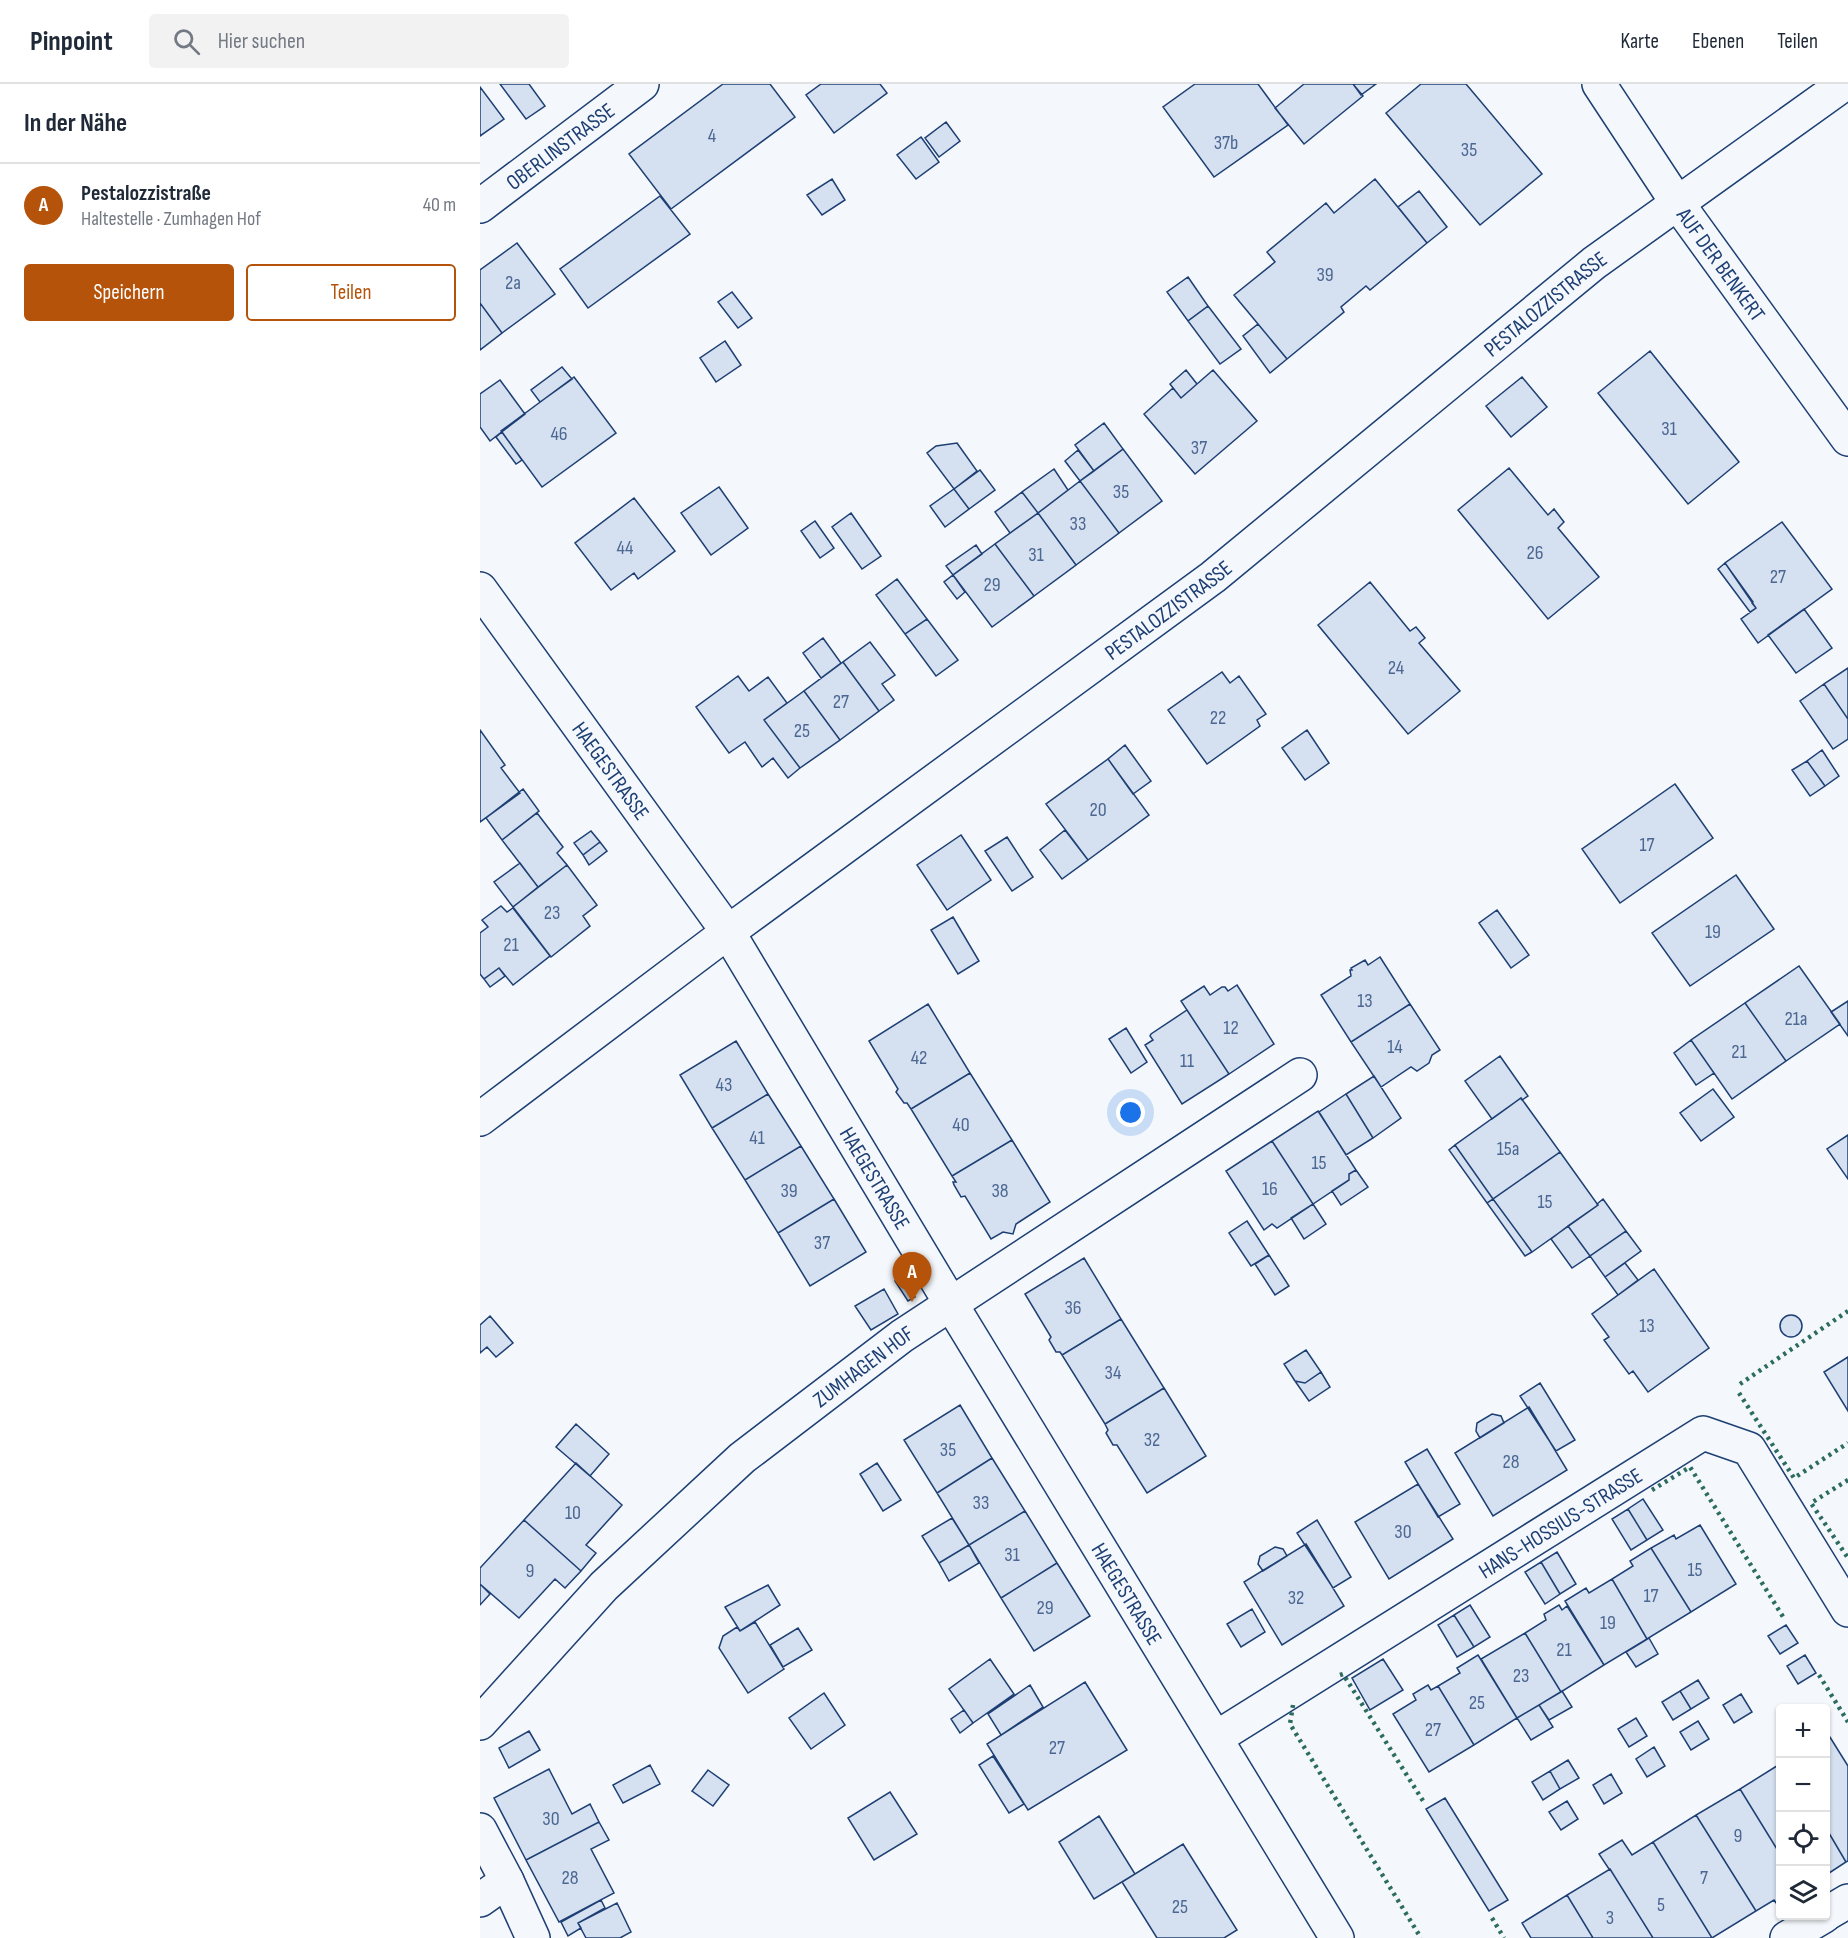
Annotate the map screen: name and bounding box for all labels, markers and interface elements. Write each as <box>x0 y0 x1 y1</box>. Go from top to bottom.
search box <box>149 14 569 68</box>
text: Pinpoint <box>30 25 113 58</box>
icon: search <box>170 25 203 58</box>
text: Hier suchen <box>218 28 305 55</box>
text: Karte <box>1621 29 1659 54</box>
text: Ebenen <box>1692 29 1744 54</box>
text: Teilen <box>1777 29 1818 54</box>
street label: OBERLINSTRASSE <box>501 97 620 197</box>
text: In der Nähe <box>24 108 127 139</box>
house number: 4 <box>708 124 716 148</box>
house number: 37b <box>1214 131 1238 155</box>
house number: 35 <box>1461 138 1477 162</box>
text: Pestalozzistraße <box>81 180 211 207</box>
text: A <box>39 193 48 217</box>
text: 40 m <box>423 193 456 217</box>
street label: AUF DER BENKERT <box>1670 202 1771 327</box>
text: Haltestelle · Zumhagen Hof <box>81 207 261 231</box>
street label: PESTALOZZISTRASSE <box>1479 246 1613 363</box>
house number: 39 <box>1316 263 1334 287</box>
button: Speichern <box>24 264 234 321</box>
button: Teilen <box>246 264 456 321</box>
house number: 2a <box>505 271 521 295</box>
house number: 31 <box>1661 417 1677 441</box>
house number: 46 <box>550 422 568 446</box>
house number: 37 <box>1191 436 1207 460</box>
house number: 35 <box>1113 480 1129 504</box>
house number: 33 <box>1070 512 1086 536</box>
house number: 44 <box>617 536 633 560</box>
house number: 26 <box>1527 541 1544 565</box>
house number: 31 <box>1028 543 1044 567</box>
street label: PESTALOZZISTRASSE <box>1100 555 1238 667</box>
house number: 27 <box>1770 565 1786 589</box>
house number: 29 <box>983 573 1001 597</box>
house number: 24 <box>1388 656 1404 680</box>
house number: 27 <box>833 690 849 714</box>
house number: 22 <box>1210 706 1226 730</box>
street label: HAEGESTRASSE <box>565 717 655 826</box>
house number: 25 <box>794 719 810 743</box>
house number: 20 <box>1089 798 1107 822</box>
house number: 17 <box>1640 833 1654 857</box>
house number: 23 <box>544 901 560 925</box>
house number: 19 <box>1705 920 1721 944</box>
house number: 21 <box>503 933 519 957</box>
house number: 13 <box>1357 989 1373 1013</box>
house number: 21a <box>1784 1007 1808 1031</box>
house number: 12 <box>1223 1016 1239 1040</box>
house number: 14 <box>1387 1035 1403 1059</box>
house number: 21 <box>1731 1040 1747 1064</box>
house number: 42 <box>911 1046 927 1070</box>
house number: 11 <box>1180 1049 1194 1073</box>
house number: 43 <box>716 1073 732 1097</box>
your location <box>1116 1098 1145 1127</box>
house number: 40 <box>952 1113 970 1137</box>
street label: HAEGESTRASSE <box>833 1123 915 1235</box>
house number: 41 <box>749 1126 765 1150</box>
house number: 15a <box>1497 1137 1519 1161</box>
house number: 15 <box>1311 1151 1327 1175</box>
house number: 16 <box>1262 1177 1278 1201</box>
house number: 39 <box>780 1179 798 1203</box>
house number: 38 <box>991 1179 1009 1203</box>
house number: 15 <box>1537 1190 1553 1214</box>
house number: 37 <box>814 1231 830 1255</box>
pin: A <box>892 1252 932 1302</box>
house number: 36 <box>1064 1296 1082 1320</box>
house number: 13 <box>1639 1314 1655 1338</box>
street label: ZUMHAGEN HOF <box>808 1320 919 1414</box>
house number: 34 <box>1105 1361 1121 1385</box>
house number: 32 <box>1144 1428 1160 1452</box>
house number: 35 <box>940 1438 956 1462</box>
house number: 28 <box>1503 1450 1520 1474</box>
street label: HANS-HOSSIUS-STRASSE <box>1474 1462 1648 1585</box>
house number: 33 <box>973 1491 989 1515</box>
house number: 10 <box>565 1501 581 1525</box>
house number: 30 <box>1394 1520 1412 1544</box>
street label: HAEGESTRASSE <box>1085 1538 1167 1650</box>
house number: 31 <box>1004 1543 1020 1567</box>
house number: 15 <box>1687 1558 1703 1582</box>
house number: 9 <box>526 1559 534 1583</box>
house number: 17 <box>1644 1584 1658 1608</box>
house number: 32 <box>1288 1586 1304 1610</box>
house number: 29 <box>1036 1596 1054 1620</box>
house number: 19 <box>1600 1611 1616 1635</box>
house number: 21 <box>1556 1638 1572 1662</box>
house number: 23 <box>1513 1664 1529 1688</box>
house number: 25 <box>1469 1691 1485 1715</box>
map controls <box>1776 1704 1830 1920</box>
button: + <box>1776 1704 1830 1758</box>
house number: 27 <box>1425 1718 1441 1742</box>
house number: 27 <box>1049 1736 1065 1760</box>
button: − <box>1776 1758 1830 1812</box>
house number: 30 <box>542 1807 560 1831</box>
button: locate <box>1776 1812 1830 1866</box>
house number: 9 <box>1734 1824 1742 1848</box>
house number: 28 <box>562 1866 579 1890</box>
house number: 7 <box>1700 1866 1708 1890</box>
button: layers <box>1776 1866 1830 1920</box>
house number: 5 <box>1657 1893 1665 1917</box>
house number: 25 <box>1172 1895 1188 1919</box>
house number: 3 <box>1606 1906 1614 1930</box>

